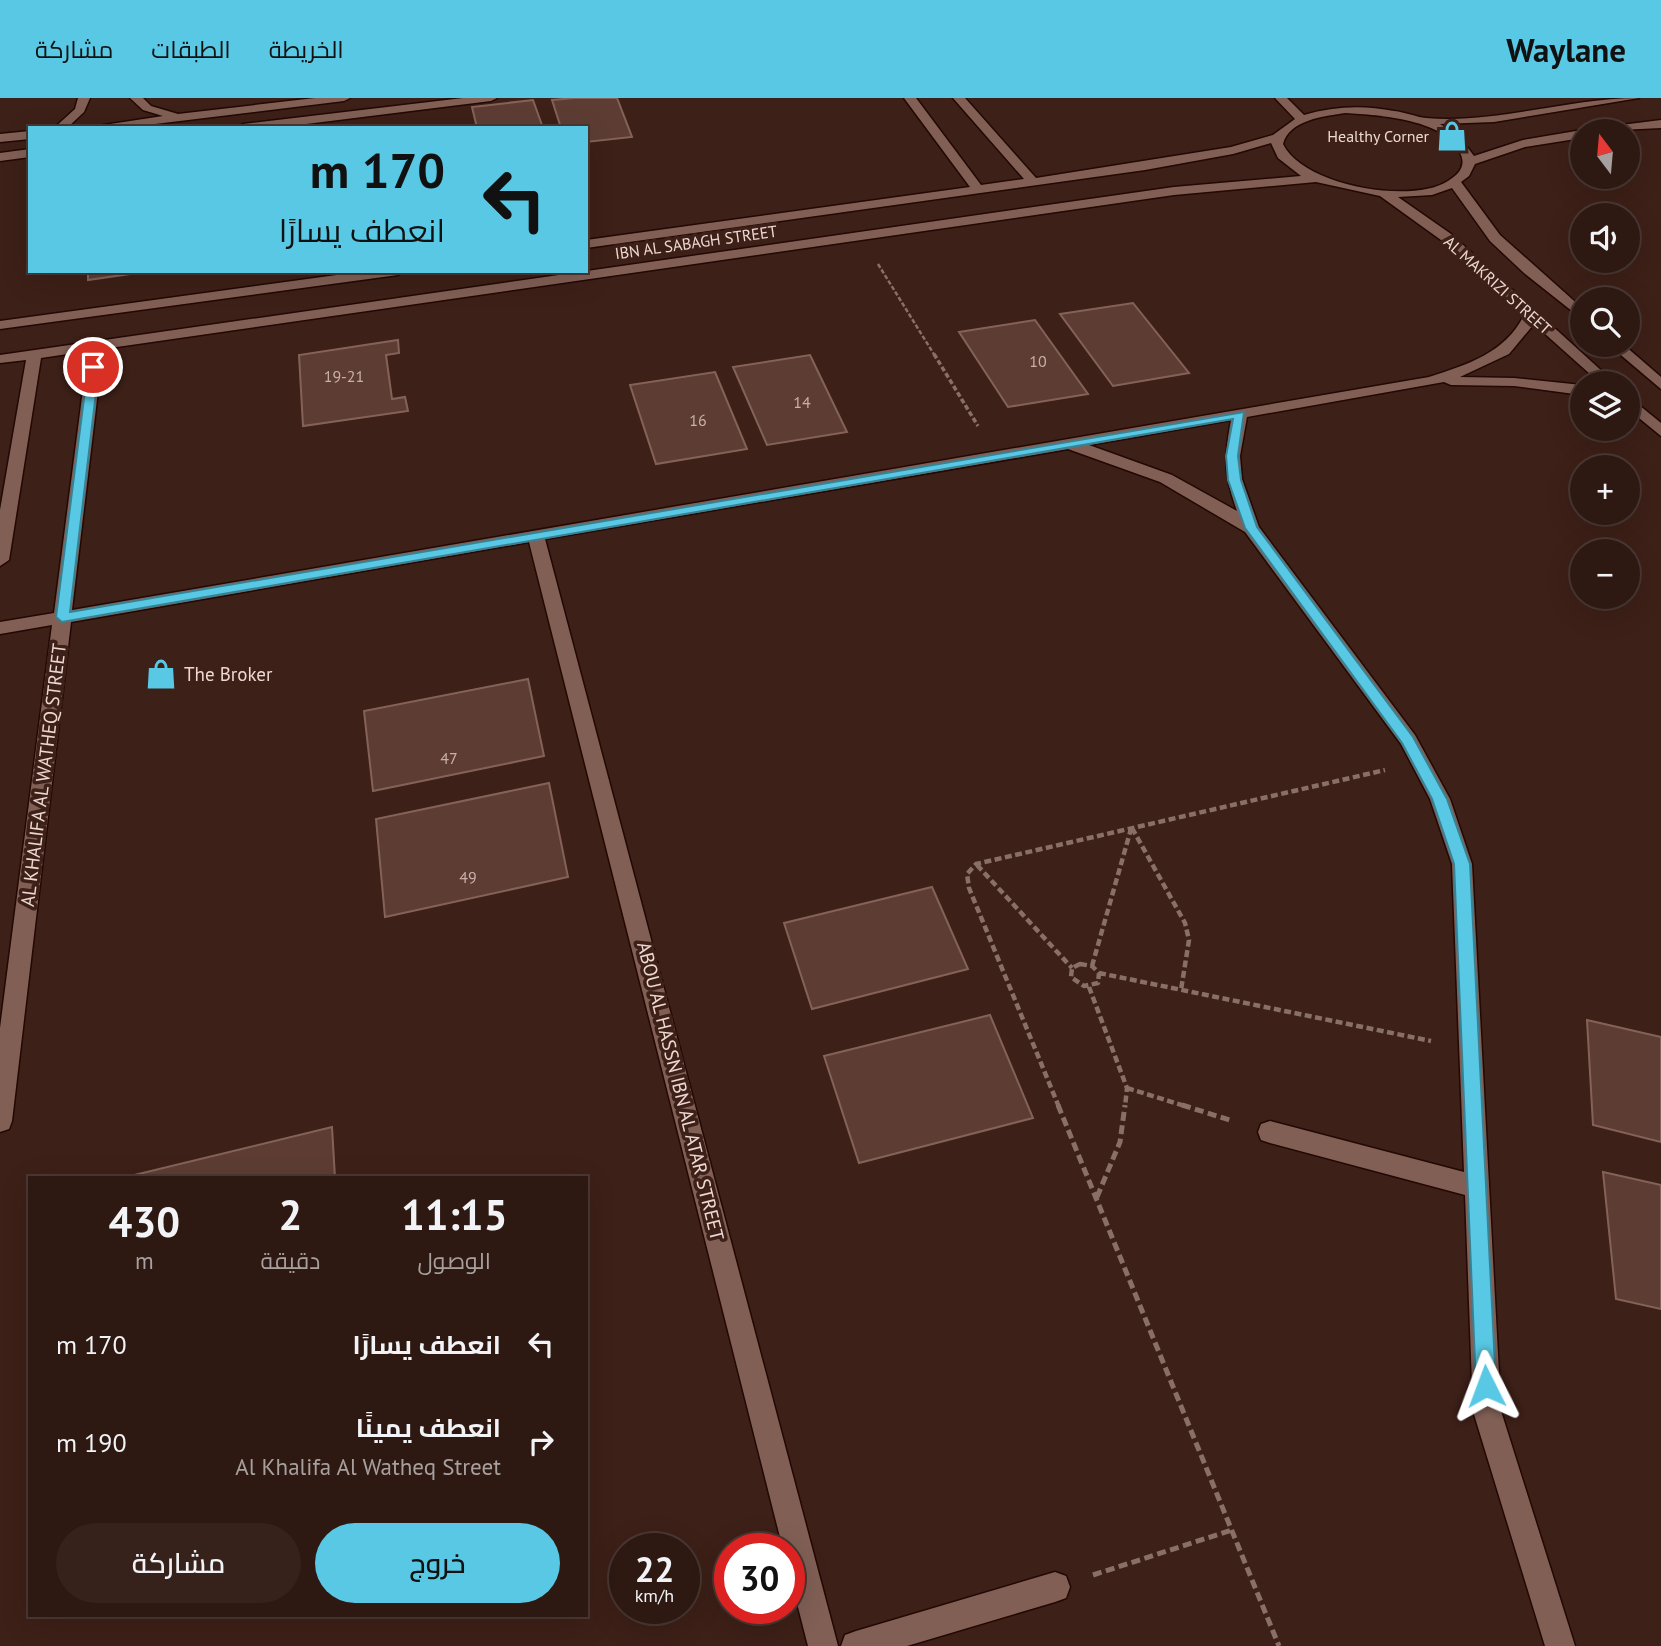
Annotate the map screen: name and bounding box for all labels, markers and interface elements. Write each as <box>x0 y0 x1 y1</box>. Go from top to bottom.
text: Waylane <box>1506 28 1626 71</box>
text: مشاركة <box>35 34 113 65</box>
text: الطبقات <box>151 34 231 65</box>
text: الخريطة <box>269 34 344 65</box>
shop icon: Healthy Corner <box>1435 119 1469 153</box>
north arrow <box>1570 119 1640 189</box>
map controls <box>1570 119 1640 609</box>
place label: Healthy Corner <box>1327 126 1430 146</box>
text: 170 m <box>310 138 445 202</box>
icon: left <box>469 154 560 245</box>
button: sound <box>1570 203 1640 273</box>
text: انعطف يسارًا <box>279 209 445 251</box>
street label: IBN AL SABAGH STREET <box>614 221 779 263</box>
street label: AL MAKRIZI STREET <box>1440 231 1556 339</box>
button: search <box>1570 287 1640 357</box>
pin <box>63 337 123 397</box>
icon: arrive <box>74 348 112 386</box>
house number: 10 <box>1029 351 1047 371</box>
house number: 19-21 <box>324 366 364 386</box>
button: layers <box>1570 371 1640 441</box>
house number: 14 <box>793 392 811 412</box>
house number: 16 <box>689 410 707 430</box>
button: + <box>1570 455 1640 525</box>
button: − <box>1570 539 1640 609</box>
street label: AL KHALIFA AL WATHEQ STREET <box>15 642 71 908</box>
shop icon: The Broker <box>144 657 178 691</box>
place label: The Broker <box>184 662 273 686</box>
house number: 47 <box>440 748 458 768</box>
house number: 49 <box>459 867 477 887</box>
street label: ABOU AL HASSN IBN AL ATAR STREET <box>632 939 730 1243</box>
text: 2 <box>279 1187 302 1242</box>
text: 11:15 <box>401 1187 507 1242</box>
text: 430 <box>109 1194 180 1249</box>
text: m <box>135 1246 154 1275</box>
text: دقيقة <box>261 1246 320 1275</box>
text: الوصول <box>418 1246 491 1275</box>
icon: left <box>522 1325 560 1363</box>
text: 170 m <box>56 1328 127 1361</box>
text: انعطف يسارًا <box>353 1328 501 1361</box>
position arrow <box>1449 1349 1523 1423</box>
text: انعطف يمينًا <box>356 1411 501 1444</box>
icon: right <box>522 1423 560 1461</box>
text: 190 m <box>56 1426 127 1459</box>
text: Al Khalifa Al Watheq Street <box>235 1452 501 1481</box>
button: مشاركة <box>56 1523 301 1603</box>
button: خروج <box>315 1523 560 1603</box>
speed limit sign: 30 <box>714 1533 805 1624</box>
text: 22 <box>635 1546 674 1592</box>
text: km/h <box>635 1584 674 1607</box>

